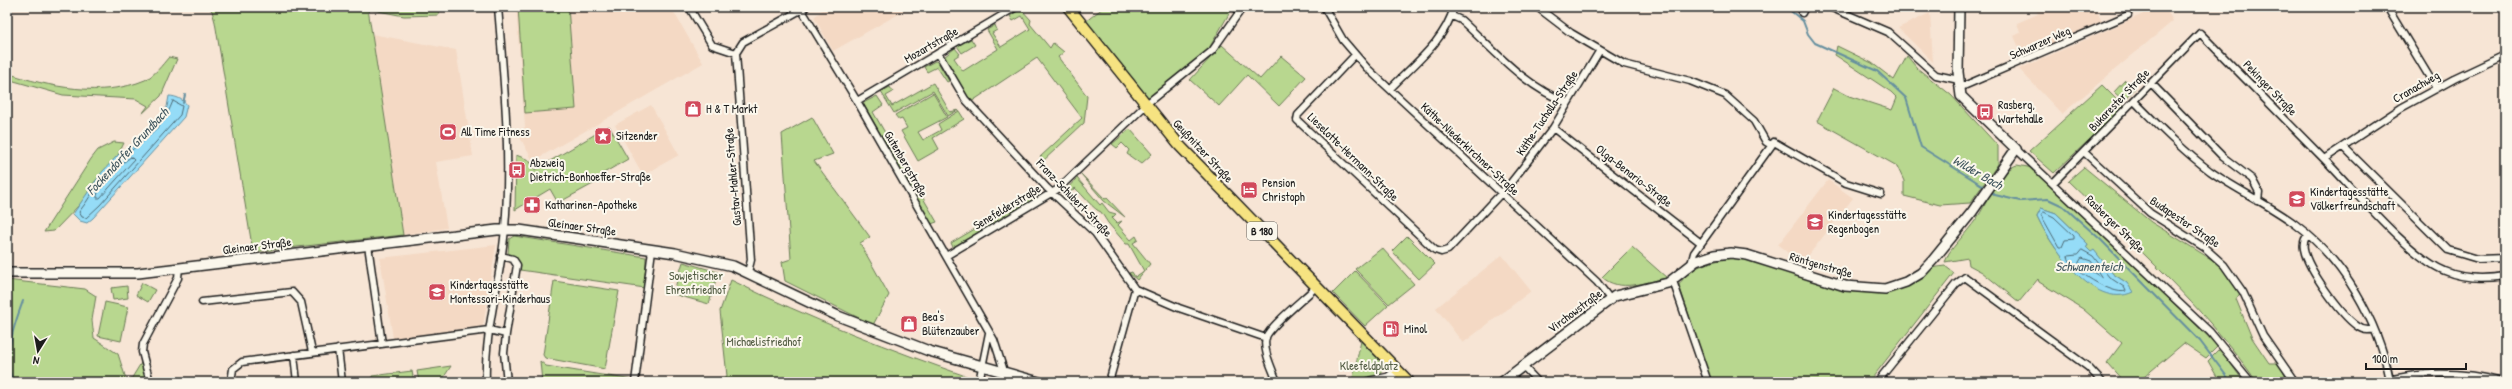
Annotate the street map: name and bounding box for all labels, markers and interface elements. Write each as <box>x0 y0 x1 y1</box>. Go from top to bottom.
street label: Mozartstraße <box>901 22 961 67</box>
street label: Schwarzer Weg <box>2007 22 2073 64</box>
street label: Pekinger Straße <box>2240 56 2301 119</box>
street label: Bukarester Straße <box>2084 64 2153 135</box>
street label: Cranachweg <box>2389 66 2442 107</box>
street label: Käthe-Tucholla-Straße <box>1512 67 1582 159</box>
place label: Rasberg, Wartehalle <box>1998 96 2044 127</box>
street label: Käthe-Niederkirchner-Straße <box>1417 98 1524 199</box>
shop icon: H & T Markt <box>683 99 703 119</box>
place label: H & T Markt <box>706 100 758 117</box>
water label: Fockendorfer Grundbach <box>82 102 173 198</box>
bus stop icon: Rasberg, Wartehalle <box>1975 102 1995 122</box>
street label: Lieselotte-Hermann-Straße <box>1304 109 1403 205</box>
street label: Geußnitzer Straße <box>1169 115 1237 186</box>
sports icon: All Time Fitness <box>438 122 458 142</box>
place label: All Time Fitness <box>461 123 530 140</box>
place icon: Sitzender <box>593 126 613 146</box>
place label: Sitzender <box>616 127 658 144</box>
street label: Gustav-Mahler-Straße <box>720 127 745 227</box>
street label: Gutenbergstraße <box>881 128 932 200</box>
street label: Olga-Benario-Straße <box>1592 140 1676 211</box>
water label: Wilder Bach <box>1950 151 2008 194</box>
place label: Abzweig Dietrich-Bonhoeffer-Straße <box>530 154 651 185</box>
street label: Franz-Schubert-Straße <box>1032 154 1116 241</box>
bus stop icon: Abzweig Dietrich-Bonhoeffer-Straße <box>507 160 527 180</box>
place label: Pension Christoph <box>1262 174 1305 205</box>
street label: Senefelderstraße <box>970 180 1044 233</box>
hotel icon: Pension Christoph <box>1239 180 1259 200</box>
place label: Kindertagesstätte Völkerfreundschaft <box>2310 183 2396 214</box>
school or university icon: Kindertagesstätte Völkerfreundschaft <box>2287 189 2307 209</box>
street label: Rasberger Straße <box>2082 191 2149 257</box>
street label: Budapester Straße <box>2147 192 2224 251</box>
pharmacy icon: Katharinen-Apotheke <box>522 195 542 215</box>
place label: Katharinen-Apotheke <box>545 196 637 213</box>
place label: Kindertagesstätte Regenbogen <box>1828 206 1907 237</box>
school or university icon: Kindertagesstätte Regenbogen <box>1805 212 1825 232</box>
street label: Gleinaer Straße <box>547 213 618 240</box>
road number: B 180 <box>1247 222 1277 240</box>
street label: Gleinaer Straße <box>222 233 292 258</box>
street label: Röntgenstraße <box>1788 247 1855 282</box>
water label: Schwanenteich <box>2055 257 2124 275</box>
park label: Sowjetischer Ehrenfriedhof <box>666 267 727 298</box>
place label: Kindertagesstätte Montessori-Kinderhaus <box>450 276 551 307</box>
school or university icon: Kindertagesstätte Montessori-Kinderhaus <box>427 282 447 302</box>
street label: Virchowstraße <box>1544 285 1605 336</box>
place label: Bea's Blütenzauber <box>922 308 980 339</box>
shop icon: Bea's Blütenzauber <box>899 314 919 334</box>
fuel station icon: Minol <box>1381 319 1401 339</box>
place label: Minol <box>1404 320 1428 337</box>
north arrow <box>18 331 58 371</box>
park label: Michaelisfriedhof <box>727 333 802 350</box>
scale bar <box>2366 345 2466 371</box>
text: 100 m <box>2372 350 2398 367</box>
text: N <box>32 353 40 368</box>
park label: Kleefeldplatz <box>1340 357 1398 374</box>

